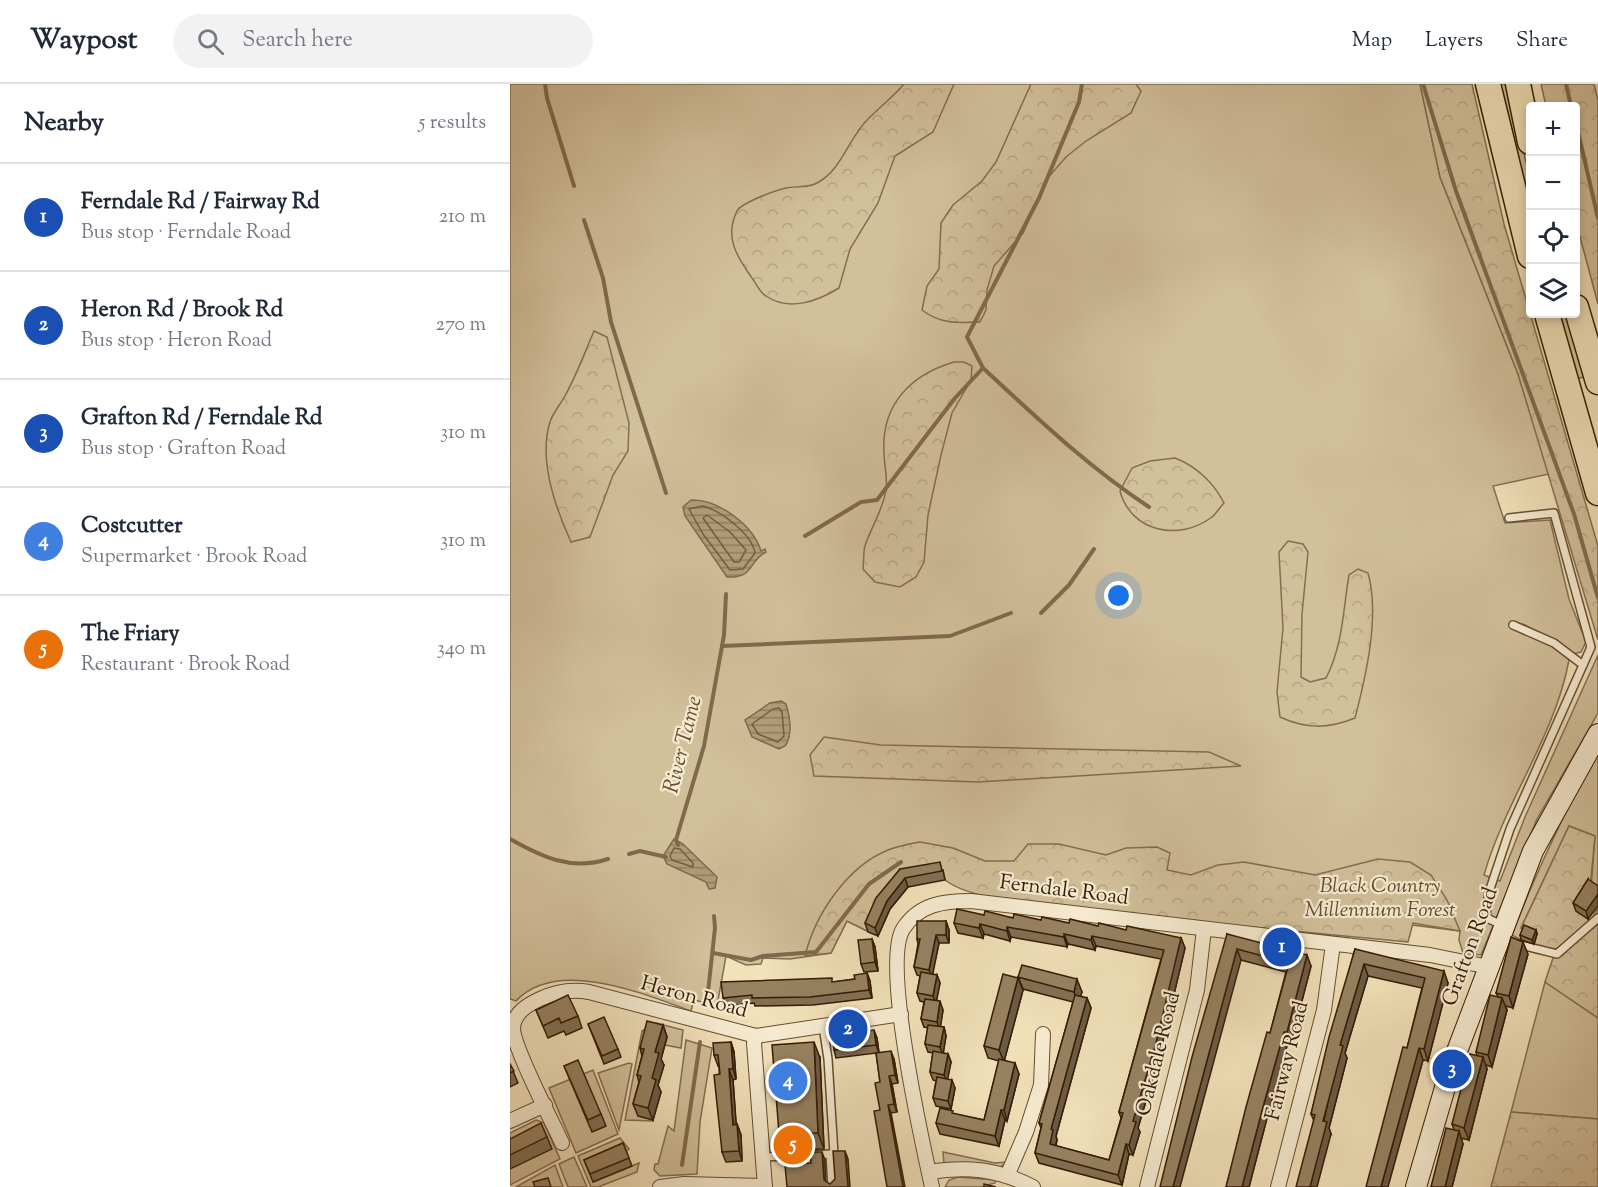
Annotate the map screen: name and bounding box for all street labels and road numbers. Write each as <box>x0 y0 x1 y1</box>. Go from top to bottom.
street label: Ferndale Road <box>998 868 1130 914</box>
street label: Grafton Road <box>1436 883 1506 1011</box>
street label: Heron Road <box>637 969 751 1027</box>
street label: Oakdale Road <box>1129 988 1189 1119</box>
street label: Fairway Road <box>1259 998 1317 1124</box>

